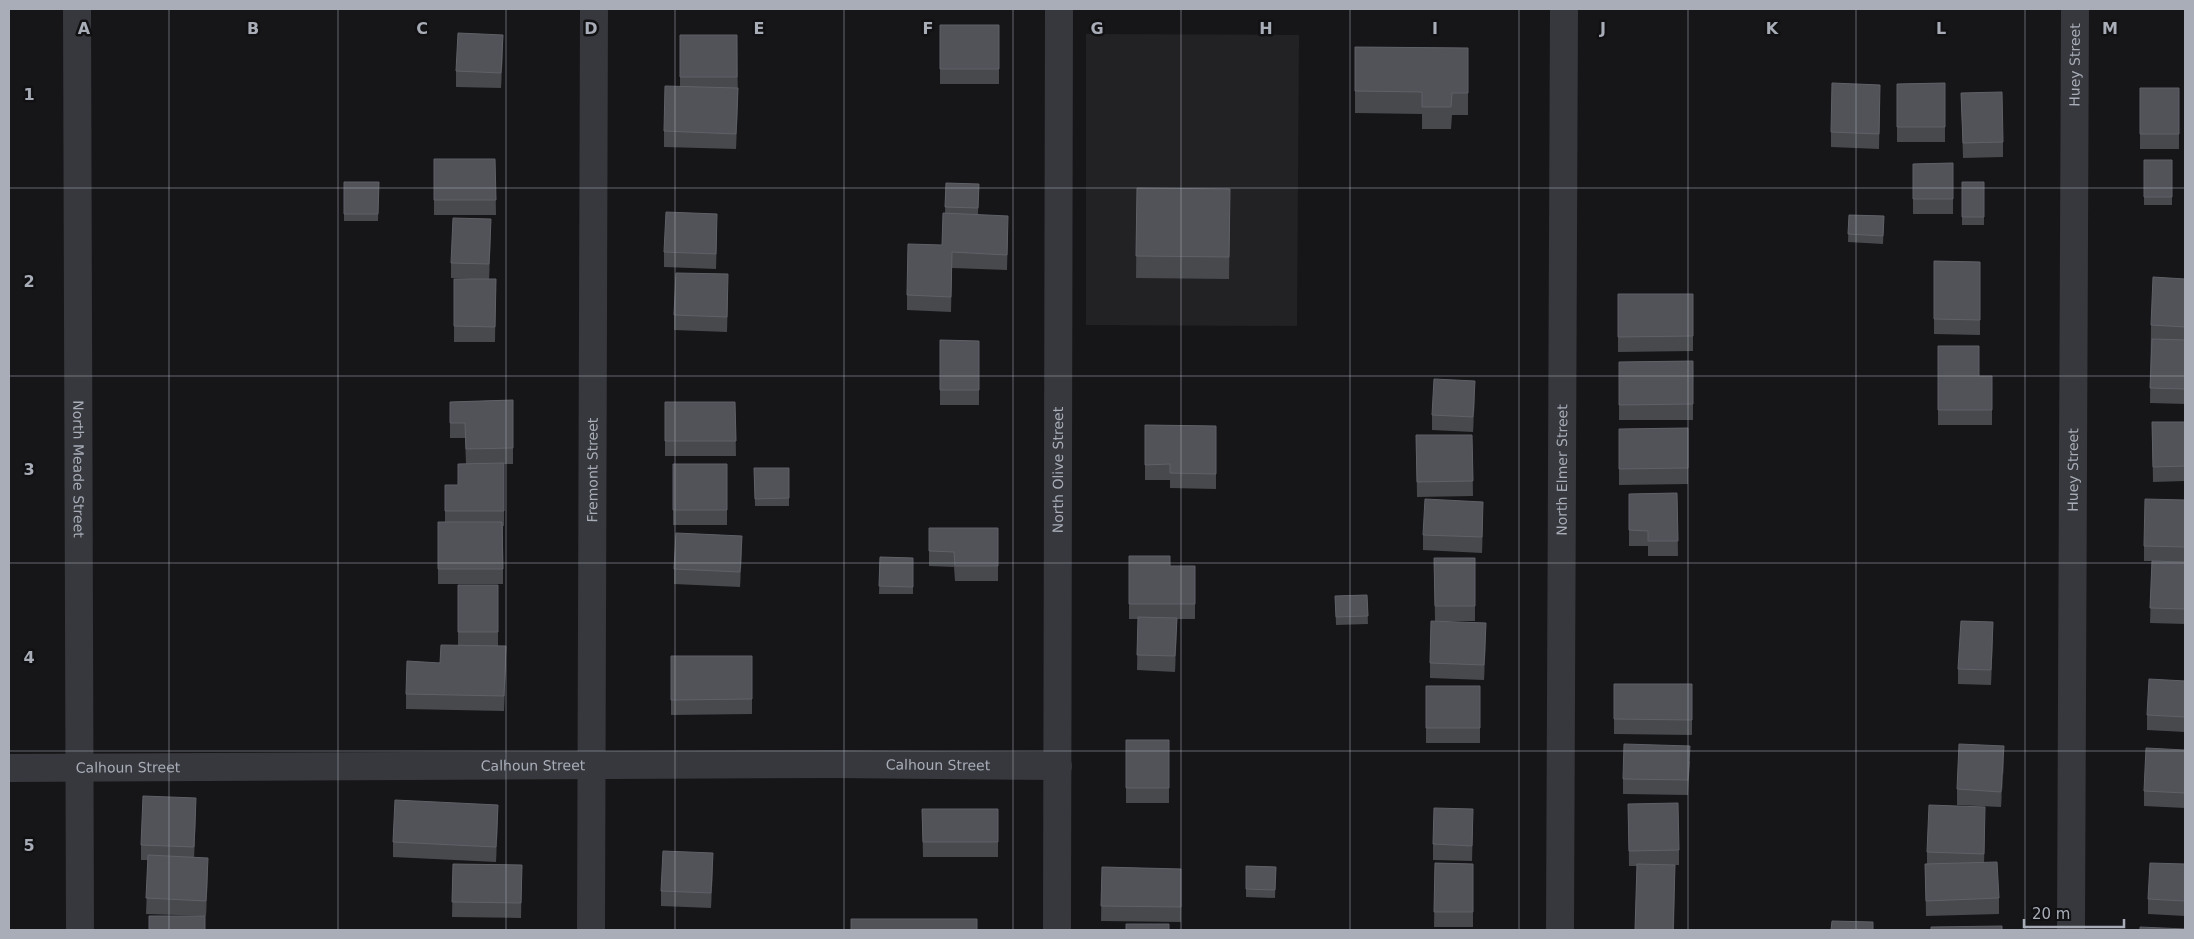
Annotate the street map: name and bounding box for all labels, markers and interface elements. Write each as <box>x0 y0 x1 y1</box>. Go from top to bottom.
text: A <box>78 19 91 38</box>
text: B <box>247 19 259 38</box>
text: C <box>416 19 428 38</box>
text: D <box>584 19 598 38</box>
text: E <box>754 19 764 38</box>
text: F <box>923 19 933 38</box>
text: G <box>1090 19 1104 38</box>
text: H <box>1259 19 1273 38</box>
text: I <box>1432 19 1438 38</box>
text: J <box>1599 19 1606 38</box>
text: K <box>1766 19 1779 38</box>
text: L <box>1936 19 1946 38</box>
text: M <box>2102 19 2118 38</box>
street label: Huey Street <box>2067 23 2083 107</box>
text: 1 <box>23 85 35 104</box>
text: 2 <box>23 272 35 291</box>
street label: North Meade Street <box>70 400 87 538</box>
street label: North Elmer Street <box>1554 404 1570 536</box>
street label: North Olive Street <box>1050 406 1066 533</box>
street label: Fremont Street <box>584 417 601 522</box>
street label: Huey Street <box>2065 428 2081 512</box>
text: 3 <box>23 460 35 479</box>
text: 4 <box>23 648 35 667</box>
street label: Calhoun Street <box>886 756 991 773</box>
street label: Calhoun Street <box>481 757 586 774</box>
street label: Calhoun Street <box>76 759 181 776</box>
text: 5 <box>23 836 35 855</box>
scale bar <box>2024 896 2124 928</box>
text: 20 m <box>2032 905 2070 923</box>

